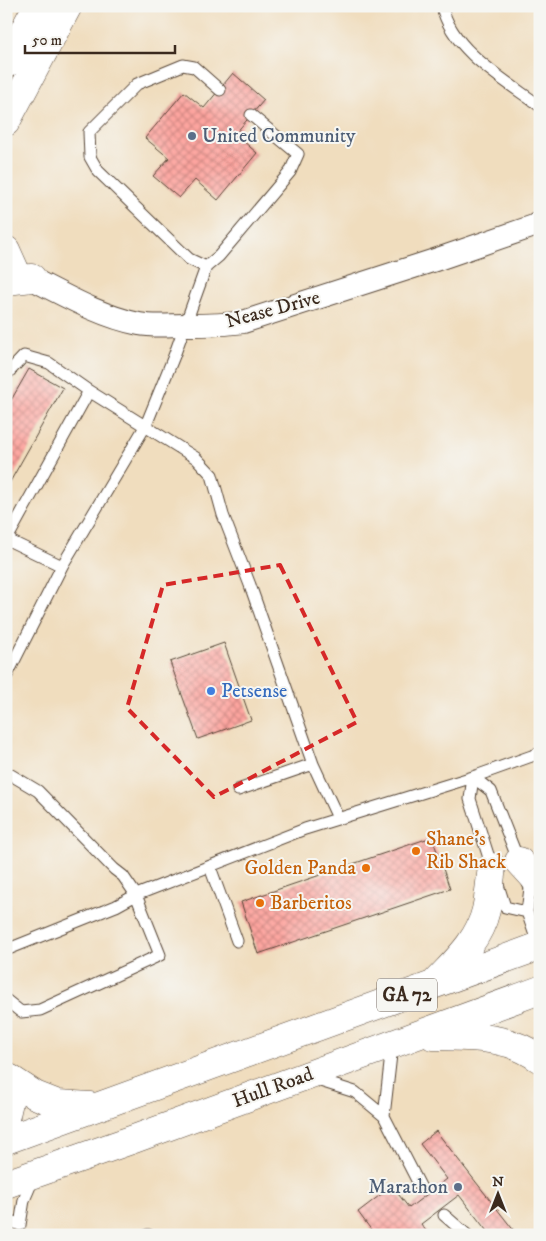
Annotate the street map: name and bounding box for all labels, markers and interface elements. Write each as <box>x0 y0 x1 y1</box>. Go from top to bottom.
scale bar <box>25 22 175 54</box>
text: 50 m <box>32 31 62 50</box>
place label: United Community <box>202 124 356 149</box>
marker: United Community <box>186 130 198 142</box>
street label: Nease Drive <box>223 285 323 335</box>
place label: Petsense <box>221 679 287 704</box>
marker: Petsense <box>205 685 217 697</box>
place label: Shane’s Rib Shack <box>426 827 506 875</box>
marker: Shane’s Rib Shack <box>410 845 422 857</box>
place label: Golden Panda <box>244 856 356 881</box>
marker: Golden Panda <box>360 862 372 874</box>
place label: Barberitos <box>270 891 352 916</box>
marker: Barberitos <box>254 897 266 909</box>
road number: GA 72 <box>377 978 437 1012</box>
street label: Hull Road <box>229 1062 317 1114</box>
north arrow <box>474 1168 524 1218</box>
text: N <box>492 1173 504 1191</box>
place label: Marathon <box>368 1175 449 1200</box>
marker: Marathon <box>452 1181 464 1193</box>

